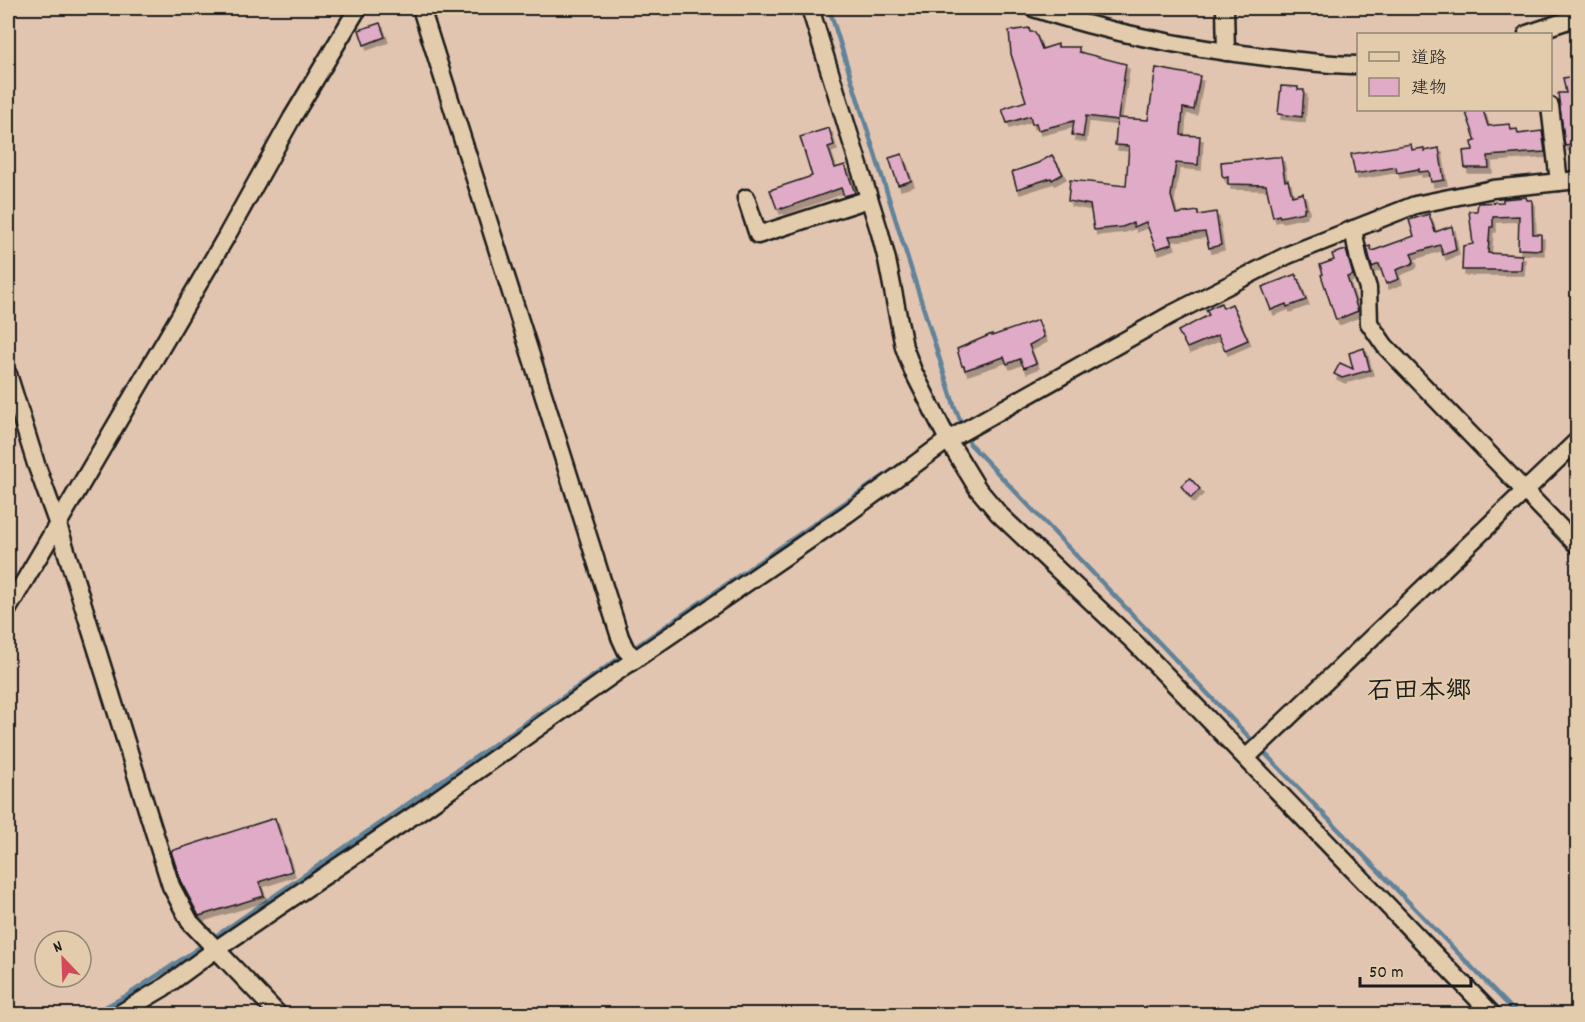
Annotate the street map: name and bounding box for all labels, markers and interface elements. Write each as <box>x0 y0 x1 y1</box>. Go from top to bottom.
legend <box>1357 33 1552 111</box>
text: 道路 <box>1411 47 1447 72</box>
text: 建物 <box>1411 77 1447 102</box>
district label: 石田本郷 <box>1367 674 1471 711</box>
north arrow <box>33 929 93 989</box>
text: N <box>50 935 66 960</box>
scale bar <box>1360 950 1471 988</box>
text: 50 m <box>1369 961 1404 986</box>

